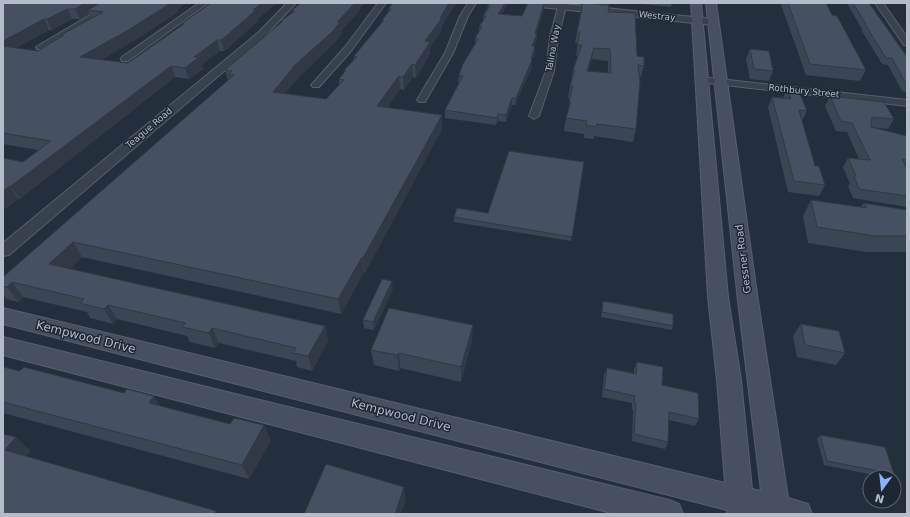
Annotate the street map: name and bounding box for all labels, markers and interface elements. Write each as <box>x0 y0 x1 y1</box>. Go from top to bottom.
street label: Westray <box>638 9 676 23</box>
street label: Talina Way <box>544 23 562 73</box>
street label: Rothbury Street <box>768 82 840 100</box>
street label: Teague Road <box>123 106 174 151</box>
street label: Gessner Road <box>733 224 753 294</box>
street label: Kempwood Drive <box>35 318 137 356</box>
street label: Kempwood Drive <box>350 396 452 434</box>
north arrow <box>862 469 902 509</box>
text: N <box>873 491 886 506</box>

